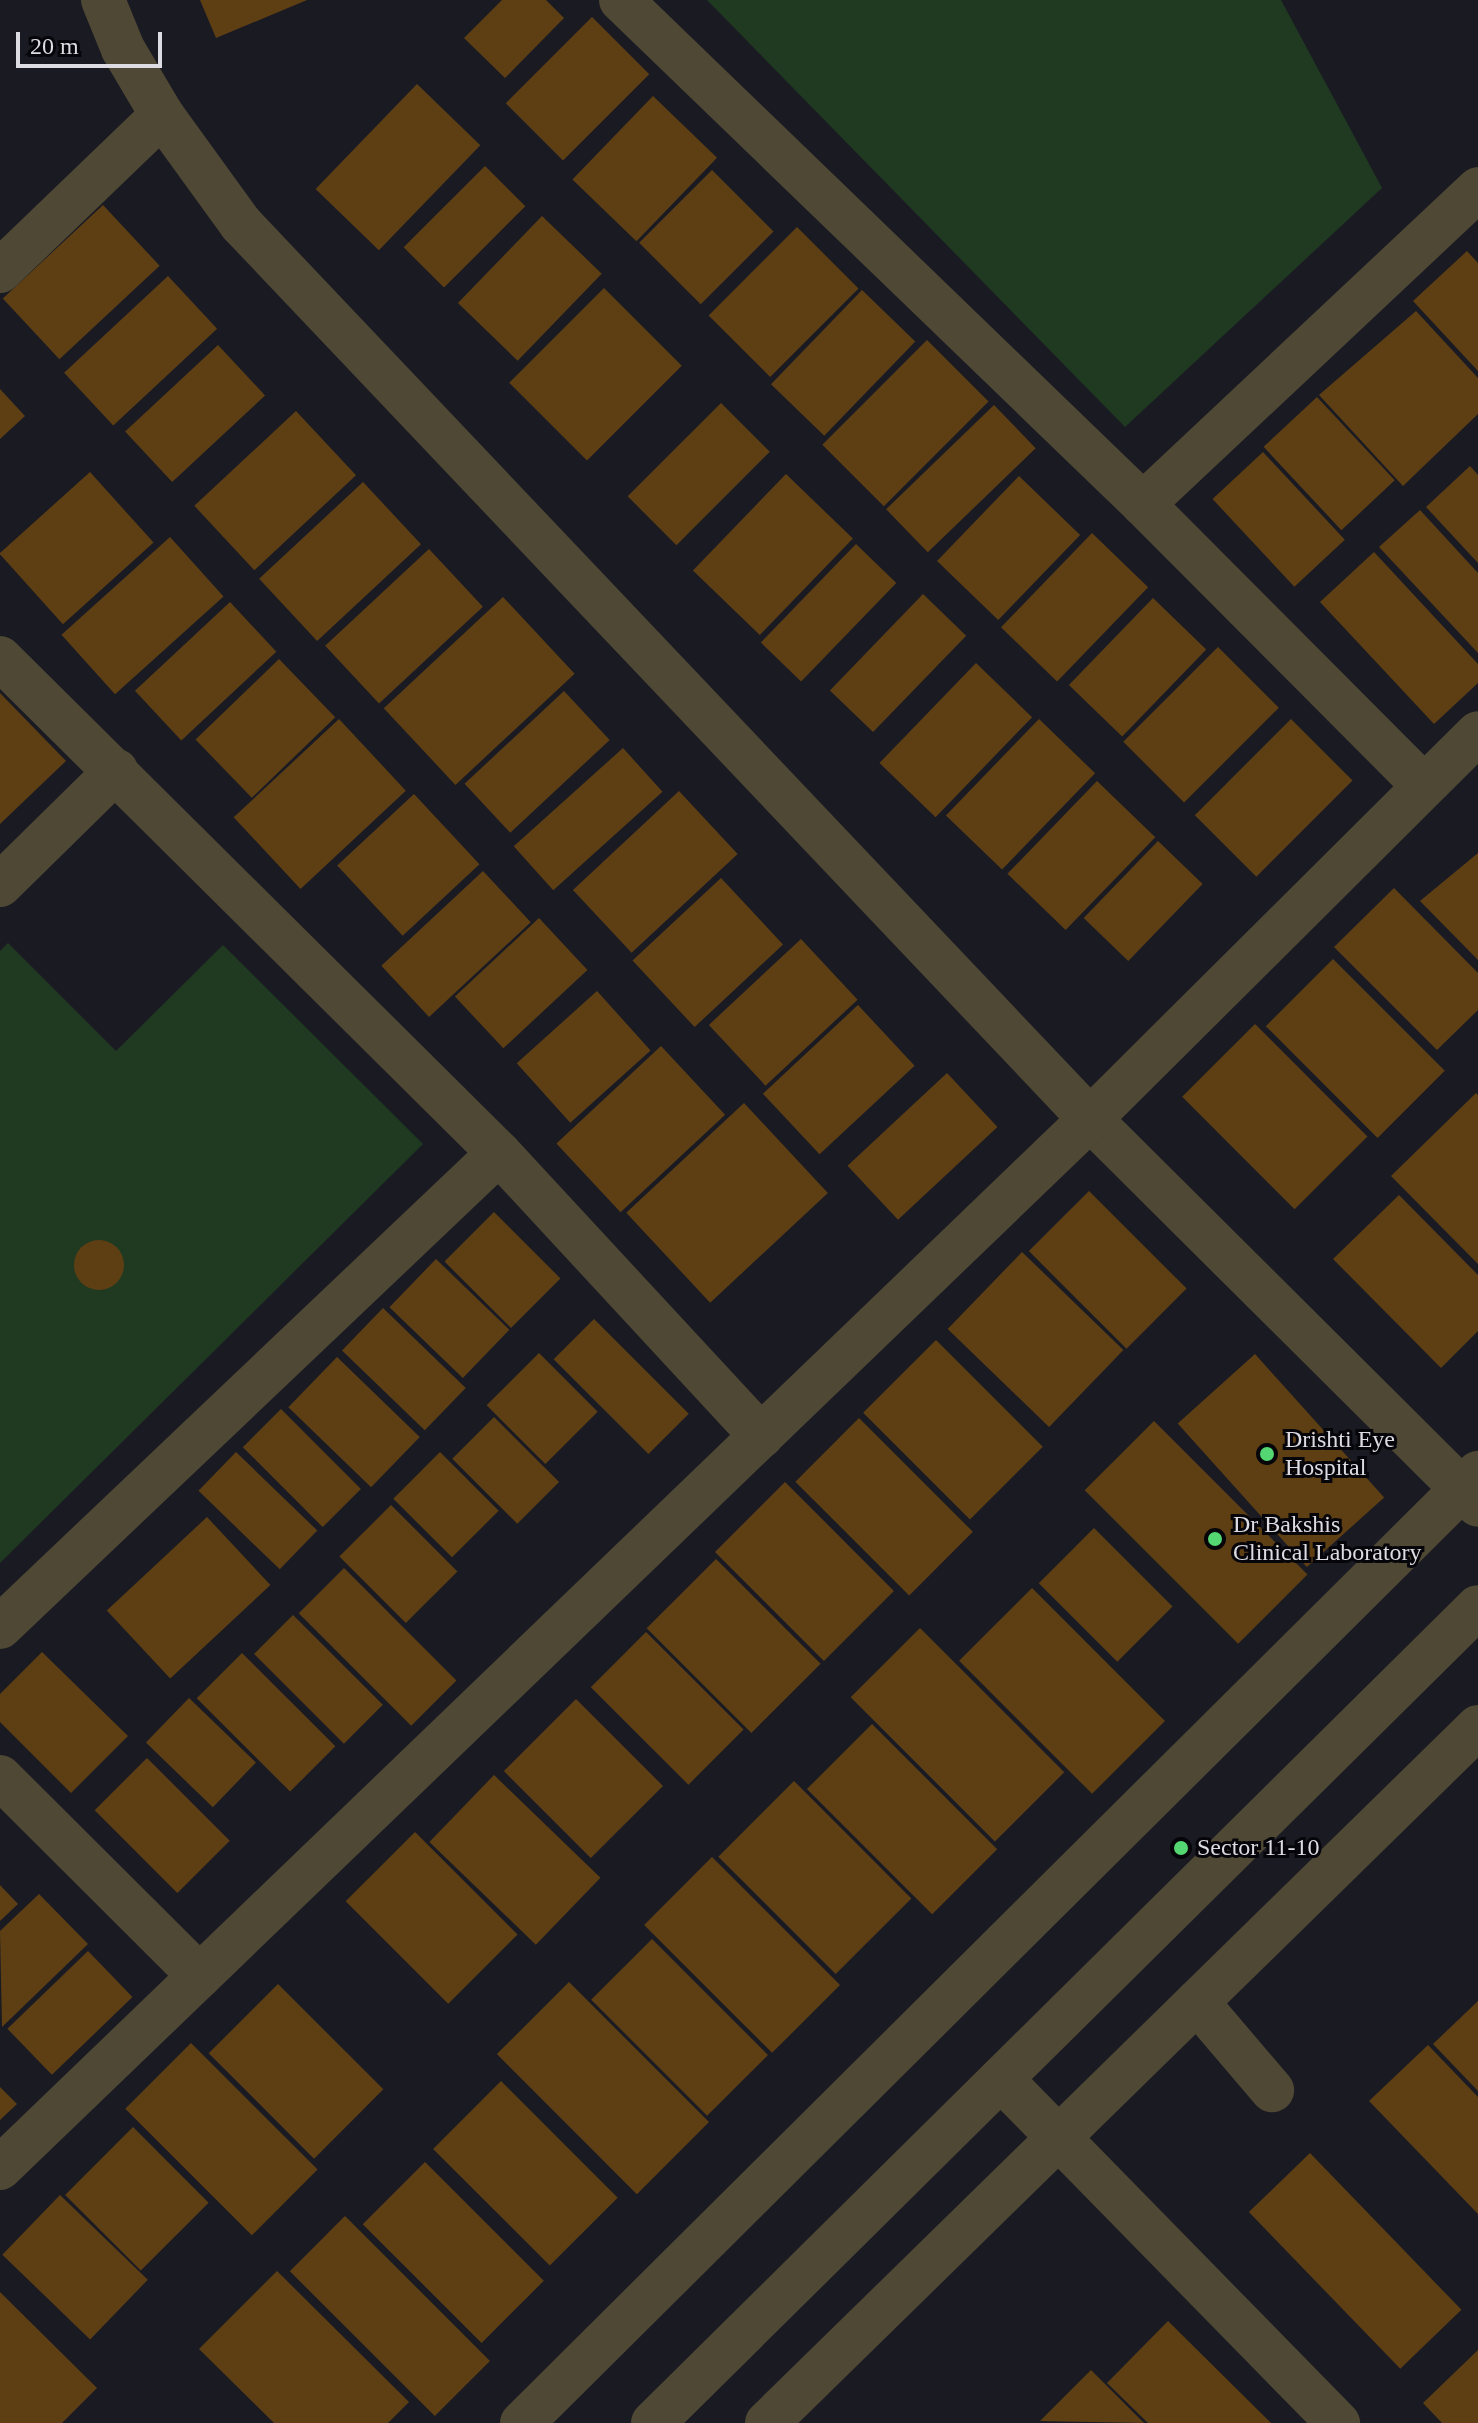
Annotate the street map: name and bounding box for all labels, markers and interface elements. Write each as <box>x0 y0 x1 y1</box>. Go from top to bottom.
scale bar <box>20 16 166 66</box>
text: 20 m <box>30 33 79 59</box>
place label: Drishti Eye Hospital <box>1285 1426 1395 1482</box>
marker: Drishti Eye Hospital <box>1256 1443 1278 1465</box>
place label: Dr Bakshis Clinical Laboratory <box>1233 1511 1422 1567</box>
marker: Dr Bakshis Clinical Laboratory <box>1204 1528 1226 1550</box>
place label: Sector 11-10 <box>1197 1834 1319 1862</box>
marker: Sector 11-10 <box>1172 1839 1190 1857</box>

